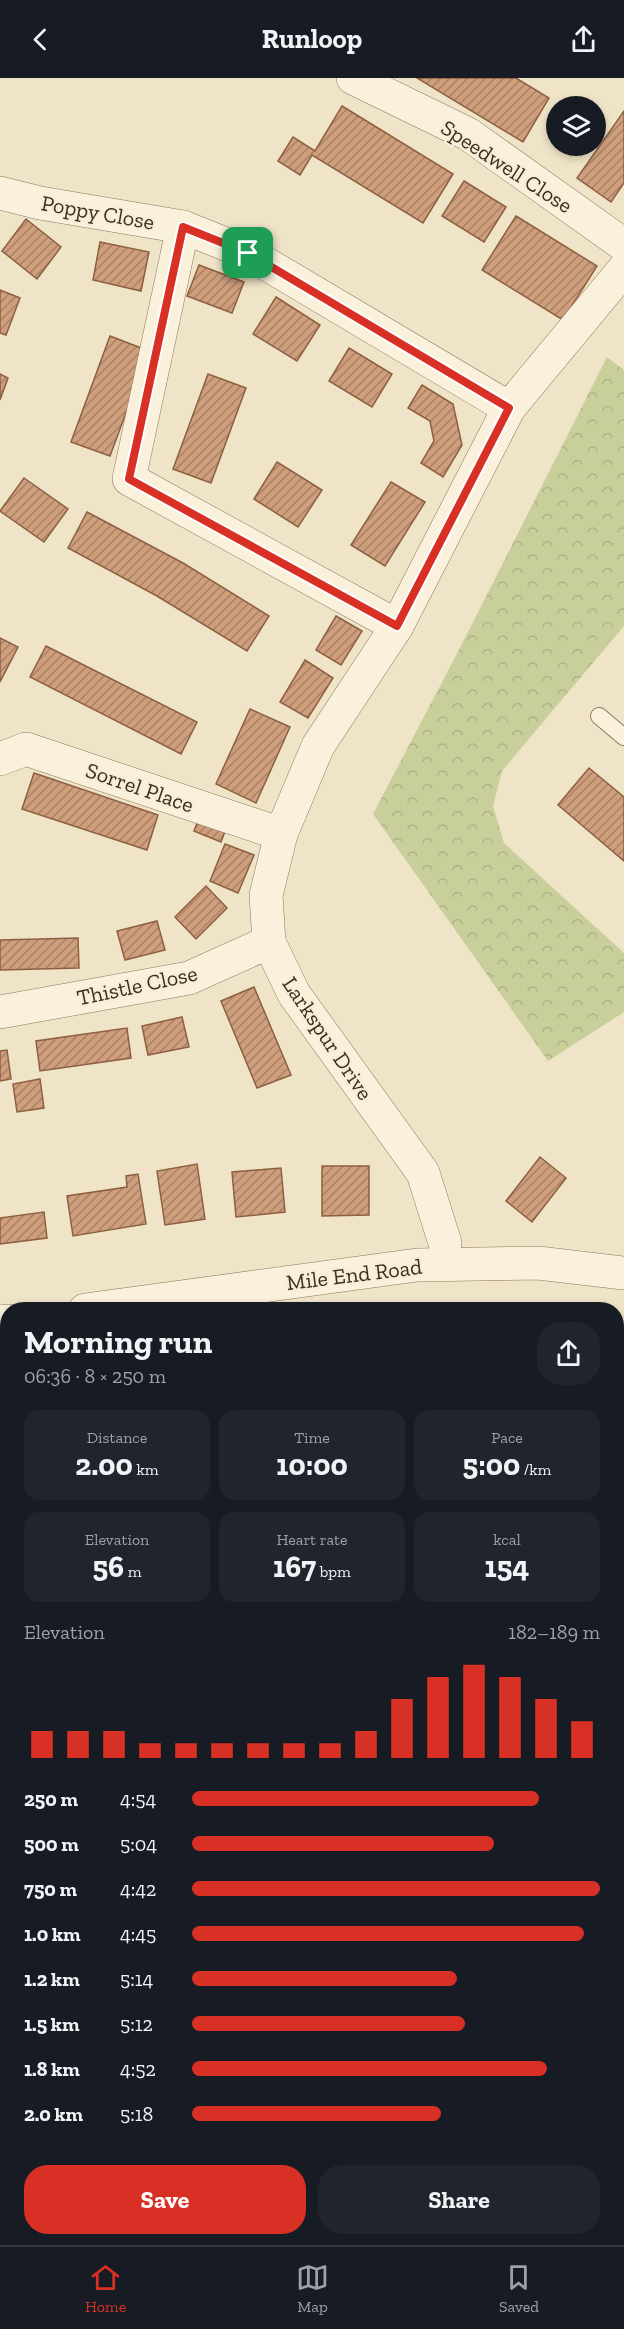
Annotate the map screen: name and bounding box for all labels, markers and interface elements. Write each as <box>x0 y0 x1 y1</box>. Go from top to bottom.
icon: back <box>24 23 57 56</box>
text: Runloop <box>262 23 362 55</box>
icon: share <box>567 23 600 56</box>
map controls <box>546 96 606 156</box>
button: layers <box>546 96 606 156</box>
street label: Speedwell Close <box>436 114 578 219</box>
street label: Poppy Close <box>39 189 157 236</box>
pin <box>222 227 273 278</box>
icon: arrive <box>231 236 264 269</box>
street label: Sorrel Place <box>82 756 197 819</box>
street label: Thistle Close <box>74 960 200 1011</box>
street label: Larkspur Drive <box>276 971 379 1105</box>
street label: Mile End Road <box>285 1253 424 1296</box>
text: Morning run <box>24 1322 212 1361</box>
button: share <box>537 1322 600 1385</box>
text: 06:36 · 8 × 250 m <box>24 1364 166 1388</box>
text: Distance <box>87 1428 147 1447</box>
text: Time <box>294 1428 330 1447</box>
text: Pace <box>491 1428 523 1447</box>
text: 2.00 <box>75 1447 133 1483</box>
text: 10:00 <box>276 1447 348 1483</box>
text: 5:00 <box>463 1447 520 1483</box>
text: km <box>133 1460 159 1479</box>
text: /km <box>520 1460 551 1479</box>
text: Elevation <box>85 1530 149 1549</box>
text: Heart rate <box>276 1530 348 1549</box>
text: kcal <box>493 1530 521 1549</box>
text: 56 <box>92 1549 124 1585</box>
text: 167 <box>273 1549 316 1585</box>
text: 154 <box>485 1549 529 1585</box>
text: m <box>124 1562 142 1581</box>
text: bpm <box>316 1562 351 1581</box>
text: Elevation <box>24 1620 105 1644</box>
text: 182–189 m <box>508 1620 600 1644</box>
text: 250 m <box>24 1787 78 1811</box>
text: 4:54 <box>120 1787 156 1811</box>
text: 500 m <box>24 1832 79 1856</box>
text: 5:04 <box>120 1832 157 1856</box>
text: 750 m <box>24 1877 77 1901</box>
text: 4:42 <box>120 1877 156 1901</box>
text: 1.0 km <box>24 1922 80 1946</box>
text: 4:45 <box>120 1922 156 1946</box>
text: 1.2 km <box>24 1967 80 1991</box>
text: 5:14 <box>120 1967 153 1991</box>
text: 1.5 km <box>24 2012 79 2036</box>
text: 5:12 <box>120 2012 153 2036</box>
text: 1.8 km <box>24 2057 80 2081</box>
text: 4:52 <box>120 2057 156 2081</box>
text: 2.0 km <box>24 2102 83 2126</box>
text: 5:18 <box>120 2102 153 2126</box>
button: Save <box>24 2165 306 2234</box>
button: Share <box>318 2165 600 2234</box>
tab: Home <box>85 2261 126 2316</box>
tab: Map <box>296 2261 329 2316</box>
tab: Saved <box>499 2261 539 2316</box>

